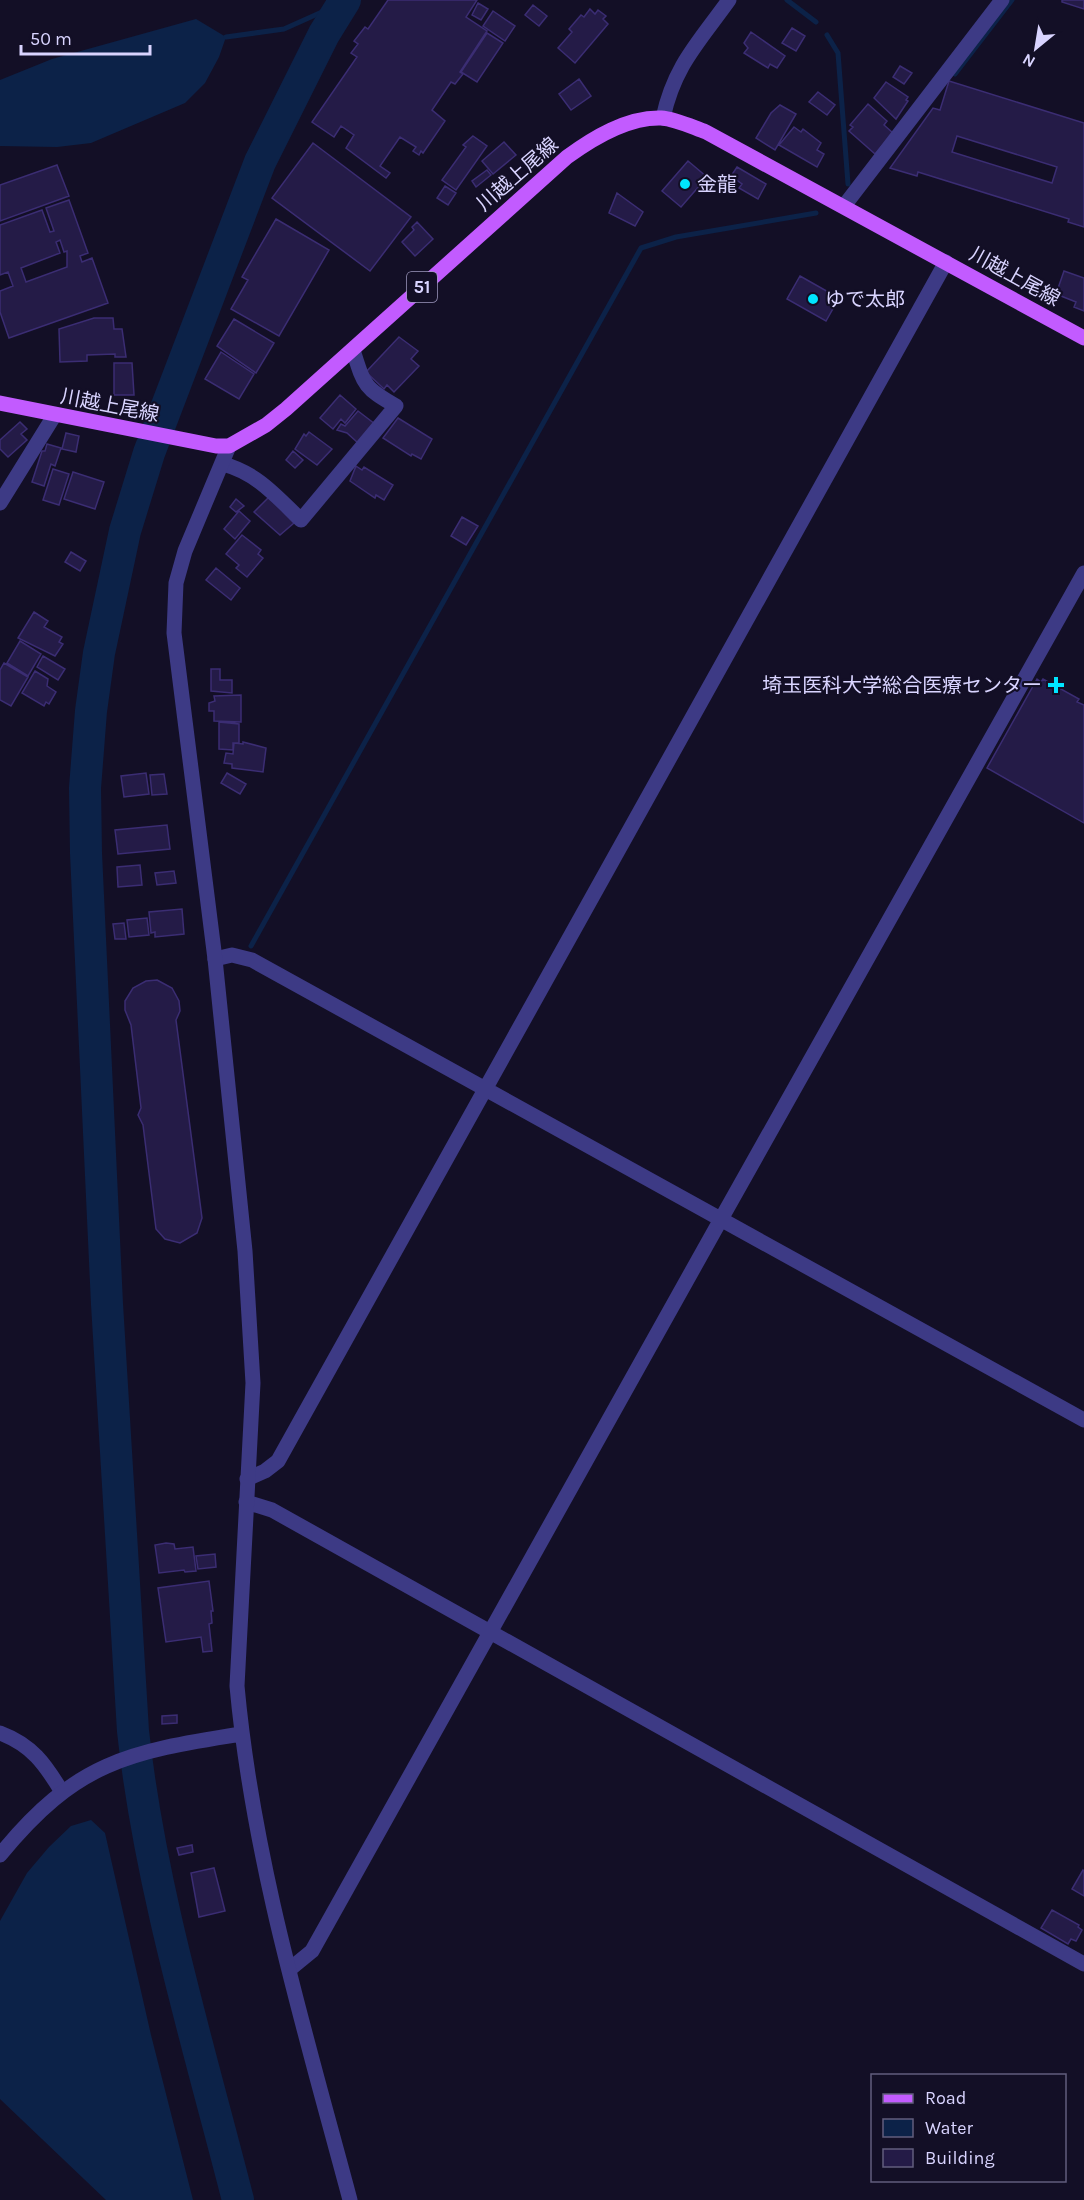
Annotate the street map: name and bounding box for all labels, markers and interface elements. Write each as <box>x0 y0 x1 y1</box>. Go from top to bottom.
scale bar <box>21 18 150 56</box>
north arrow <box>1006 18 1066 78</box>
text: 50 m <box>30 28 72 50</box>
text: N <box>1019 49 1038 72</box>
street label: 川越上尾線 <box>472 133 563 216</box>
place label: 金龍 <box>697 173 737 196</box>
marker: 金龍 <box>678 177 692 191</box>
street label: 川越上尾線 <box>965 242 1064 311</box>
road number: 51 <box>407 272 437 302</box>
place label: ゆで太郎 <box>825 288 905 311</box>
marker: ゆで太郎 <box>806 292 820 306</box>
street label: 川越上尾線 <box>59 385 161 426</box>
place label: 埼玉医科大学総合医療センター <box>762 674 1042 697</box>
marker: 埼玉医科大学総合医療センター <box>1047 676 1065 694</box>
legend <box>871 2074 1066 2182</box>
text: Road <box>925 2087 966 2109</box>
text: Water <box>925 2117 973 2139</box>
text: Building <box>925 2147 995 2169</box>

